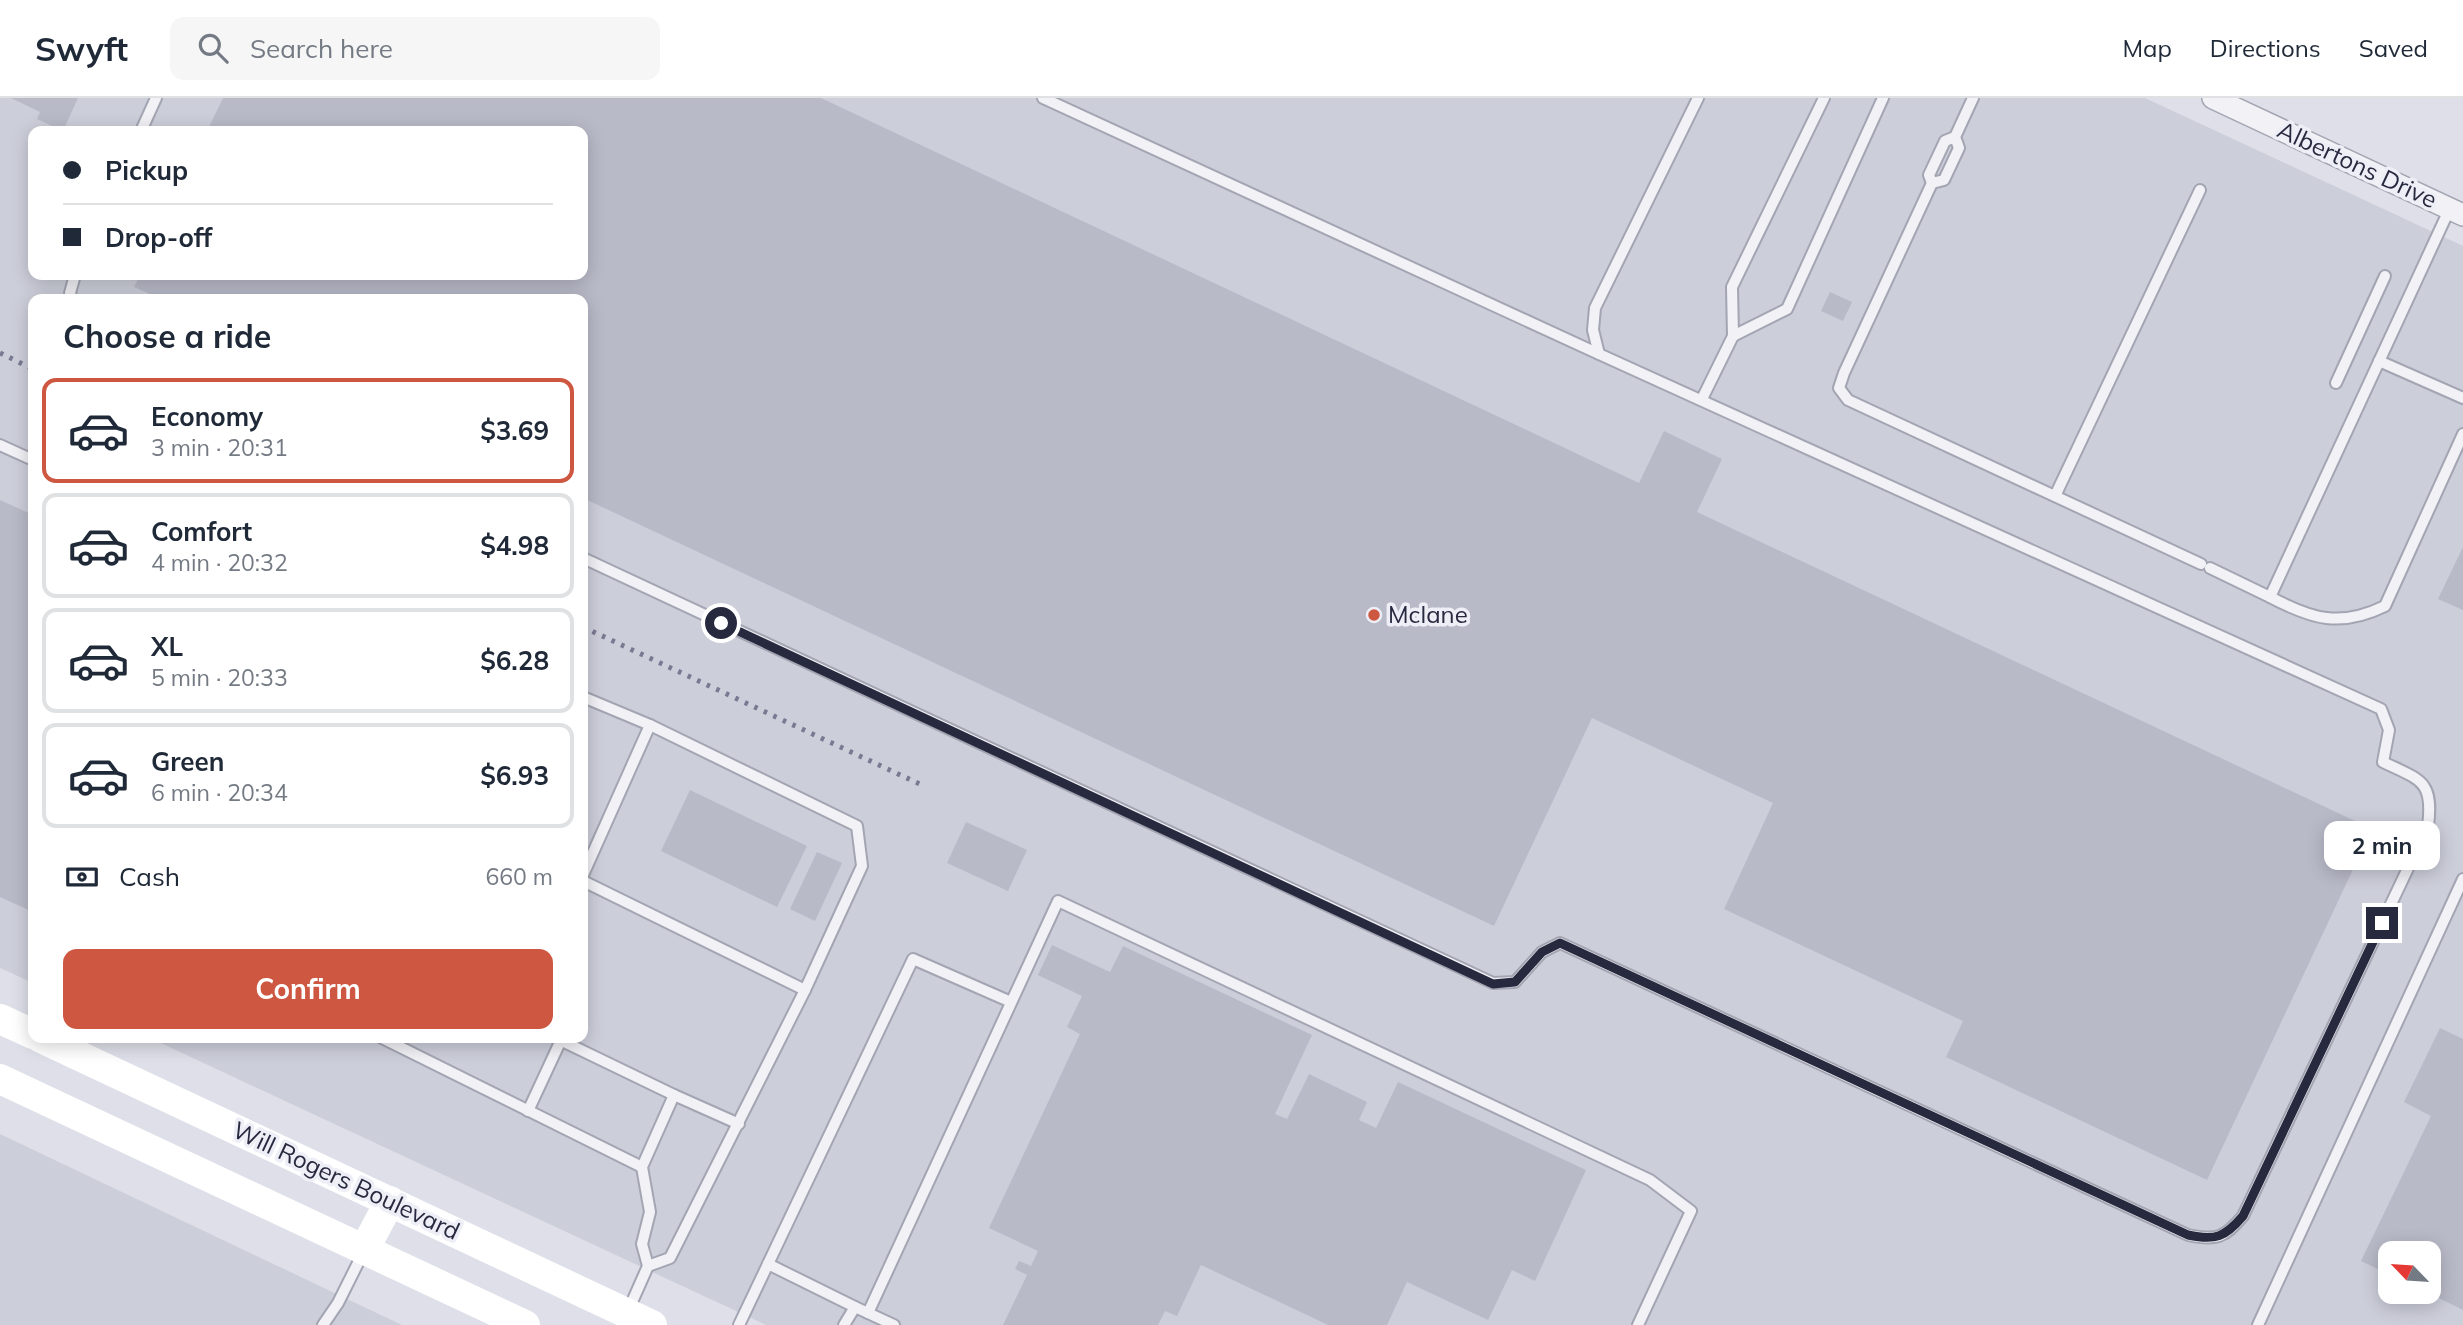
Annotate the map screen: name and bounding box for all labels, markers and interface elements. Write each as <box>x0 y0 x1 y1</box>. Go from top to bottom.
search box <box>170 17 660 80</box>
text: Swyft <box>35 28 128 69</box>
icon: search <box>194 29 232 67</box>
text: Search here <box>250 32 393 65</box>
text: Map <box>2122 33 2172 63</box>
text: Directions <box>2210 33 2321 63</box>
text: Saved <box>2359 33 2428 63</box>
street label: Albertons Drive <box>2273 114 2442 214</box>
text: Pickup <box>105 154 188 187</box>
text: Drop-off <box>105 221 212 254</box>
text: Choose a ride <box>63 316 271 356</box>
icon: car <box>67 399 130 462</box>
text: Economy <box>151 400 263 433</box>
text: $3.69 <box>480 414 549 447</box>
text: 3 min · 20:31 <box>151 433 288 462</box>
icon: car <box>67 514 130 577</box>
text: Comfort <box>151 515 252 548</box>
text: $4.98 <box>480 529 549 562</box>
text: 4 min · 20:32 <box>151 548 288 577</box>
place label: Mclane <box>1388 599 1468 629</box>
route start <box>705 607 737 639</box>
marker: Mclane <box>1366 607 1382 623</box>
icon: car <box>67 629 130 692</box>
text: XL <box>151 630 183 663</box>
text: $6.28 <box>480 644 549 677</box>
text: 5 min · 20:33 <box>151 663 288 692</box>
icon: car <box>67 744 130 807</box>
text: Green <box>151 745 224 778</box>
text: $6.93 <box>480 759 549 792</box>
text: 6 min · 20:34 <box>151 778 288 807</box>
callout: 2 min <box>2324 822 2440 870</box>
text: 2 min <box>2352 831 2412 860</box>
icon: cash <box>63 858 101 896</box>
text: Cash <box>119 860 180 893</box>
text: 660 m <box>485 862 553 891</box>
route end <box>2366 907 2398 939</box>
button: Confirm <box>63 949 553 1029</box>
street label: Will Rogers Boulevard <box>228 1114 465 1246</box>
north arrow <box>2378 1241 2441 1304</box>
map controls <box>2378 1241 2441 1304</box>

